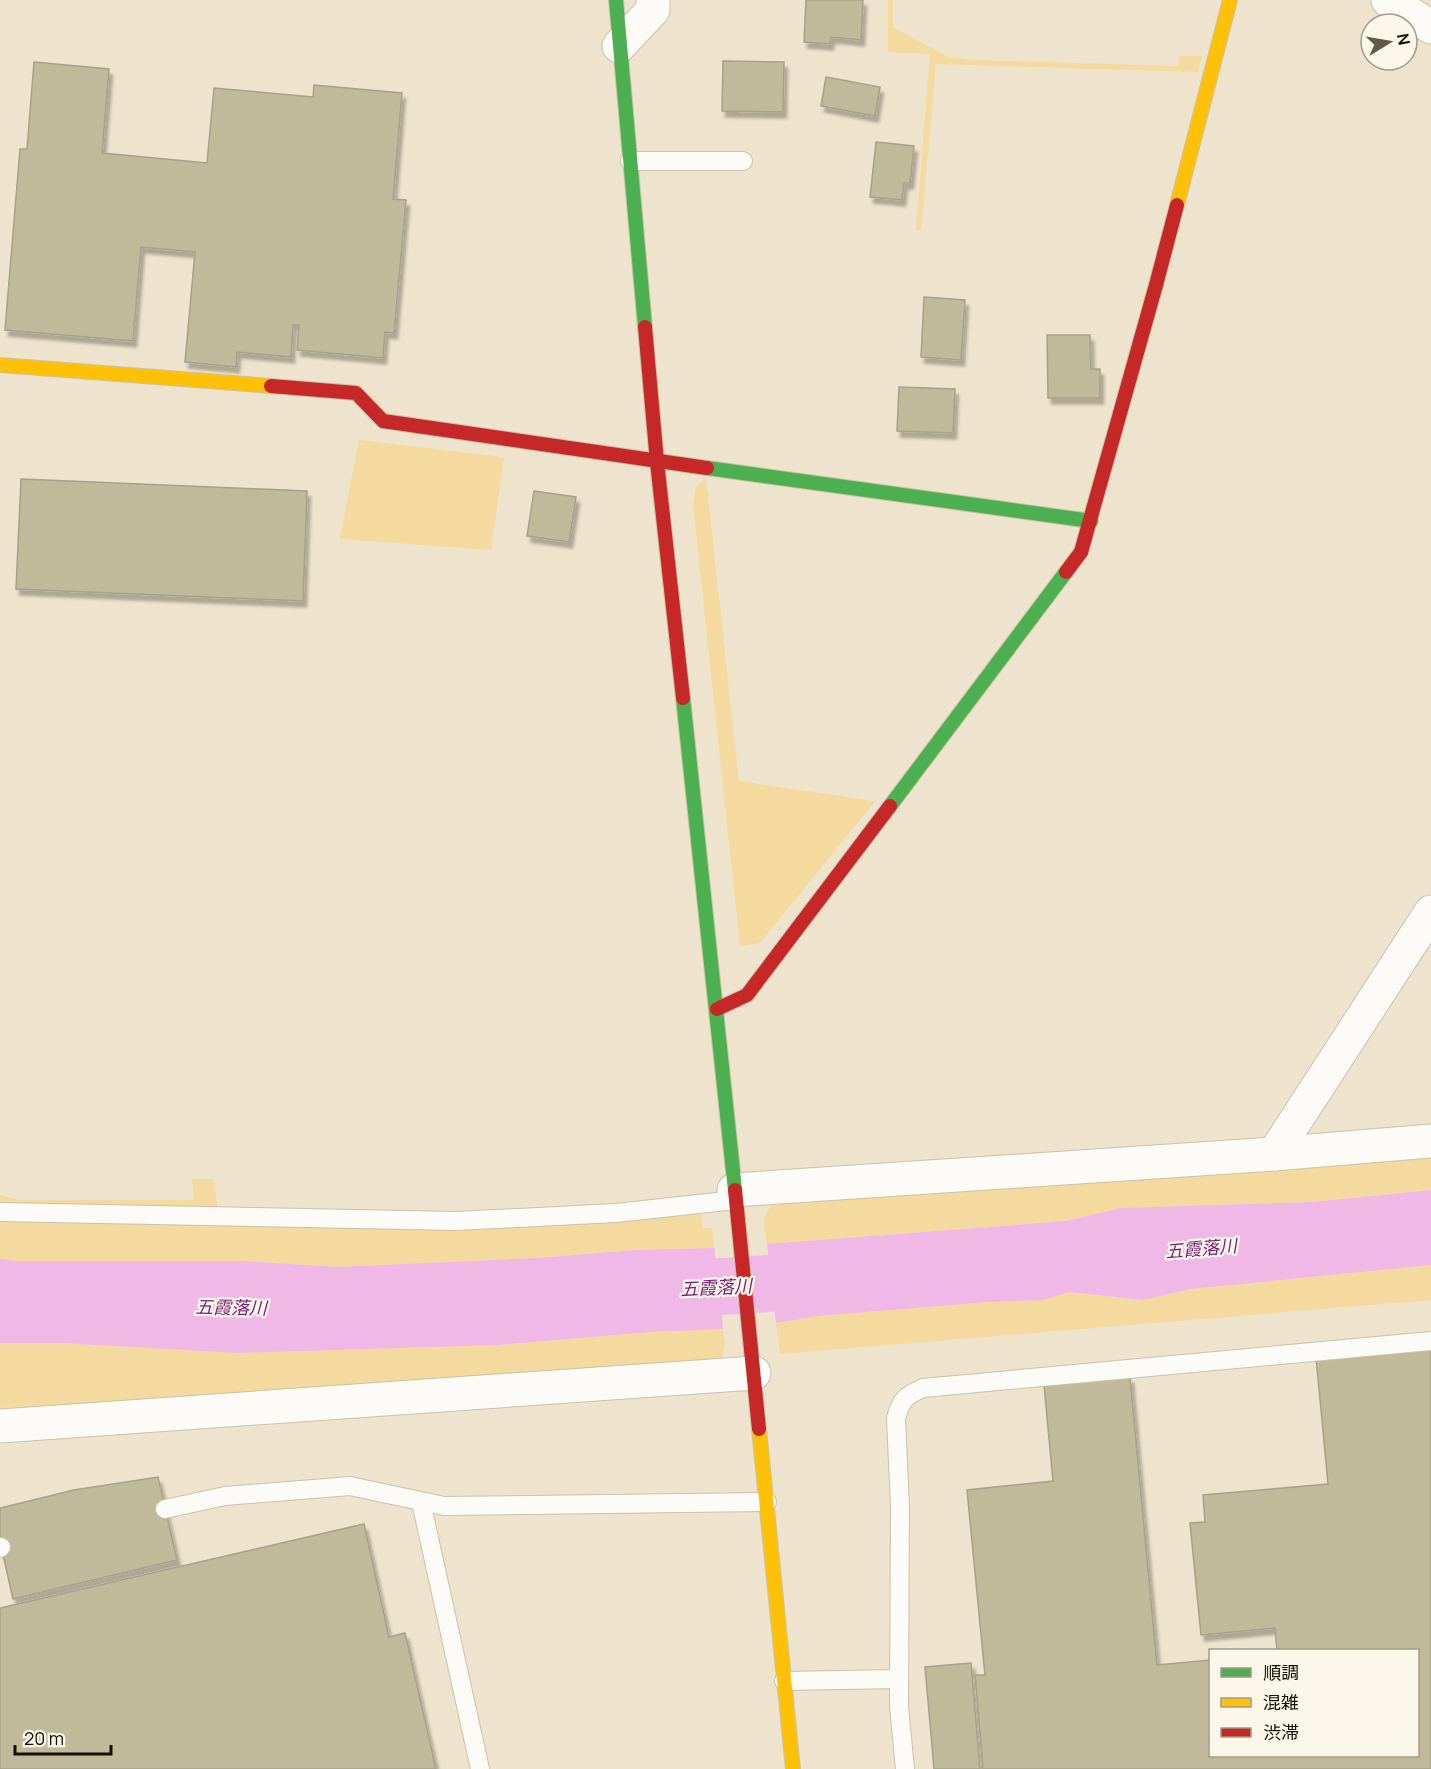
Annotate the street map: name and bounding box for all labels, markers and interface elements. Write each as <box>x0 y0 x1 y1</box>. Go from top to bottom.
north arrow <box>1359 12 1419 72</box>
text: N <box>1392 31 1416 47</box>
water label: 五霞落川 <box>1164 1233 1240 1263</box>
water label: 五霞落川 <box>679 1273 755 1301</box>
water label: 五霞落川 <box>195 1294 269 1320</box>
legend <box>1209 1649 1419 1757</box>
text: 順調 <box>1263 1660 1299 1684</box>
text: 混雑 <box>1263 1690 1299 1714</box>
scale bar <box>15 1718 111 1756</box>
text: 渋滞 <box>1263 1720 1299 1744</box>
text: 20 m <box>24 1726 64 1750</box>

